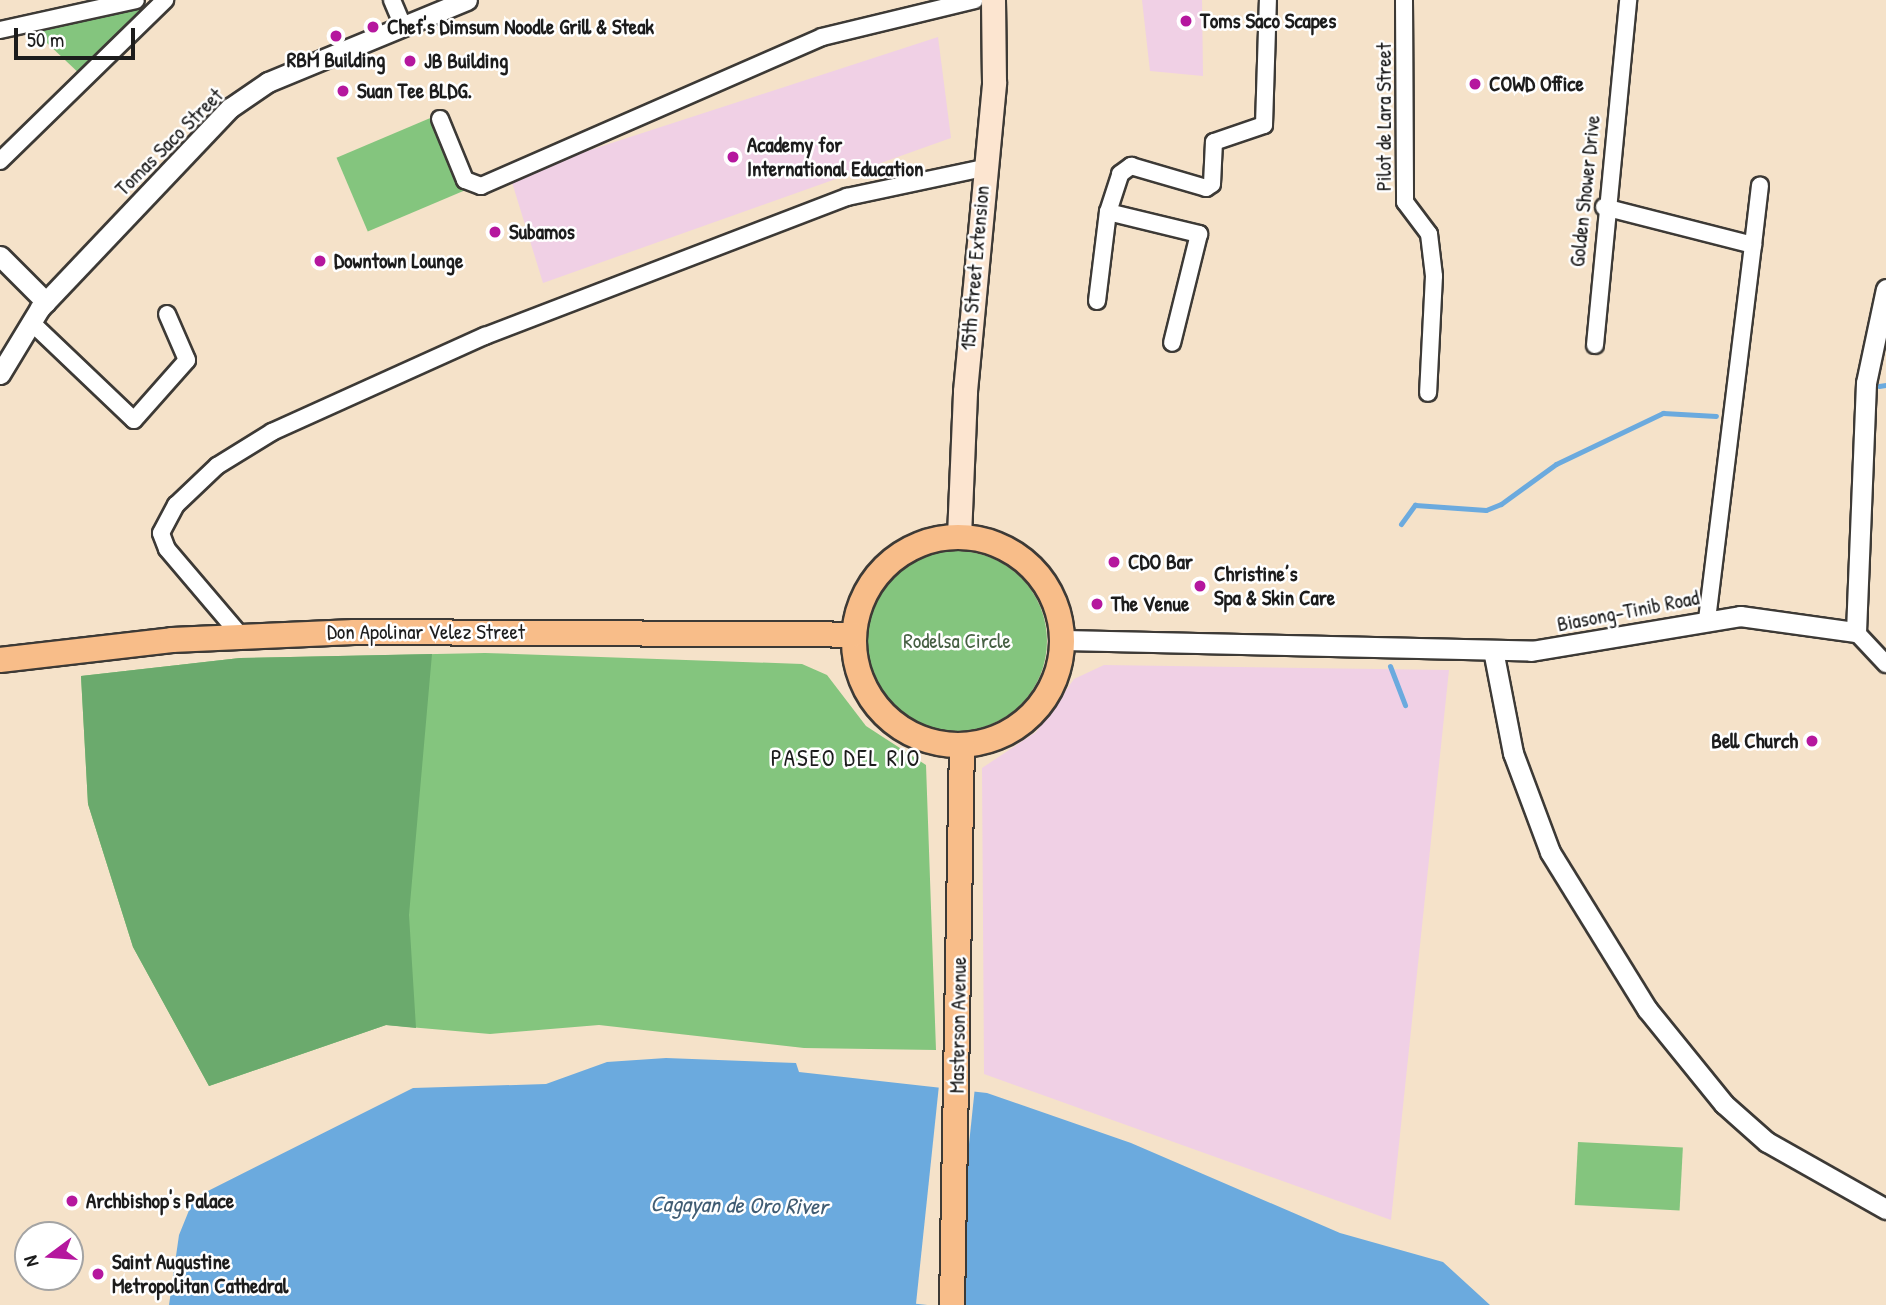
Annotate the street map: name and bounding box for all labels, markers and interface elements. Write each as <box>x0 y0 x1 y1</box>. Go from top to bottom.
place label: Toms Saco Scapes <box>1200 8 1336 34</box>
marker: Toms Saco Scapes <box>1178 13 1194 29</box>
scale bar <box>18 14 138 58</box>
place label: Chef's Dimsum Noodle Grill & Steak <box>387 14 654 40</box>
marker: Chef's Dimsum Noodle Grill & Steak <box>365 19 381 35</box>
text: 50 m <box>27 25 64 54</box>
marker: RBM Building <box>328 28 344 44</box>
street label: Pilot de Lara Street <box>1371 43 1397 191</box>
place label: RBM Building <box>287 47 385 73</box>
place label: JB Building <box>424 48 508 74</box>
marker: JB Building <box>402 53 418 69</box>
place label: COWD Office <box>1489 71 1584 97</box>
marker: COWD Office <box>1467 76 1483 92</box>
place label: Suan Tee BLDG. <box>357 78 472 104</box>
street label: Tomas Saco Street <box>110 83 228 201</box>
marker: Suan Tee BLDG. <box>335 83 351 99</box>
street label: Golden Shower Drive <box>1565 114 1605 268</box>
place label: Academy for International Education <box>747 132 923 182</box>
marker: Academy for International Education <box>725 149 741 165</box>
street label: 15th Street Extension <box>955 184 995 352</box>
place label: Subamos <box>509 219 575 245</box>
marker: Subamos <box>487 224 503 240</box>
place label: Downtown Lounge <box>334 248 463 274</box>
marker: Downtown Lounge <box>312 253 328 269</box>
place label: CDO Bar <box>1128 549 1193 575</box>
marker: CDO Bar <box>1106 554 1122 570</box>
place label: Christine’s Spa & Skin Care <box>1214 561 1335 611</box>
marker: Christine’s Spa & Skin Care <box>1192 578 1208 594</box>
street label: Biasong-Tinib Road <box>1555 585 1701 637</box>
place label: The Venue <box>1111 591 1189 617</box>
marker: The Venue <box>1089 596 1105 612</box>
street label: Don Apolinar Velez Street <box>327 619 525 645</box>
park label: Rodelsa Circle <box>903 628 1011 654</box>
place label: Bell Church <box>1711 728 1798 754</box>
marker: Bell Church <box>1804 733 1820 749</box>
district label: PASEO DEL RIO <box>772 744 920 772</box>
street label: Masterson Avenue <box>944 956 972 1094</box>
place label: Archbishop's Palace <box>86 1188 234 1214</box>
water label: Cagayan de Oro River <box>650 1190 828 1220</box>
marker: Archbishop's Palace <box>64 1193 80 1209</box>
north arrow <box>14 1221 84 1291</box>
place label: Saint Augustine Metropolitan Cathedral <box>112 1249 288 1299</box>
text: N <box>17 1253 45 1270</box>
marker: Saint Augustine Metropolitan Cathedral <box>90 1266 106 1282</box>

